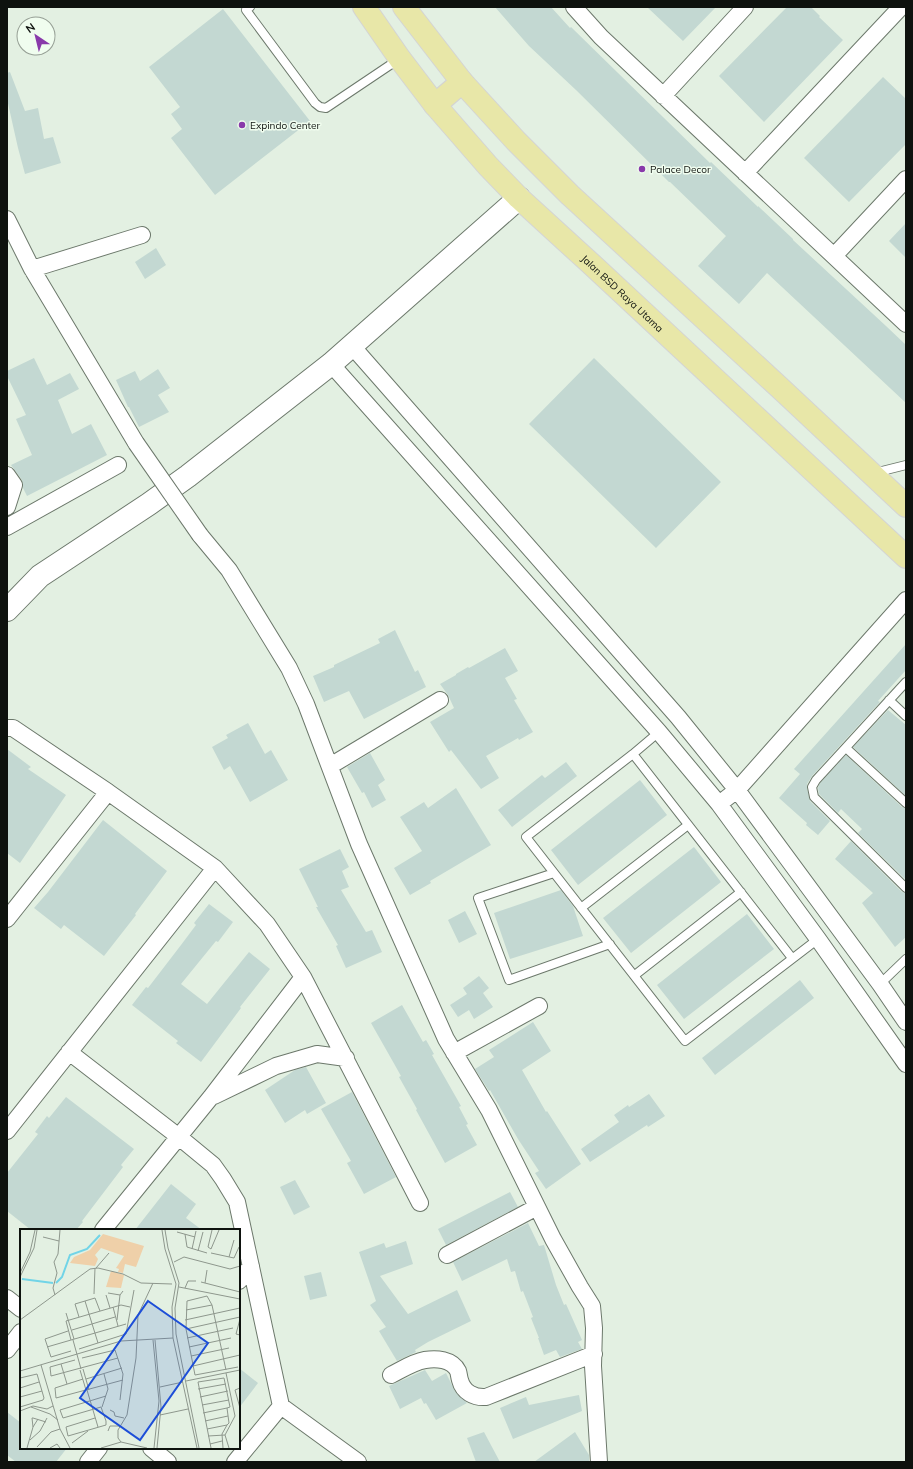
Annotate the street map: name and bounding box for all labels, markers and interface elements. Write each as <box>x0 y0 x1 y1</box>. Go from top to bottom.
north arrow <box>16 16 56 56</box>
text: N <box>23 20 38 36</box>
place label: Expindo Center <box>250 119 320 132</box>
marker: Expindo Center <box>237 120 247 130</box>
place label: Palace Decor <box>650 163 711 176</box>
marker: Palace Decor <box>637 164 647 174</box>
street label: Jalan BSD Raya Utama <box>578 252 666 335</box>
inset map <box>20 1229 240 1449</box>

